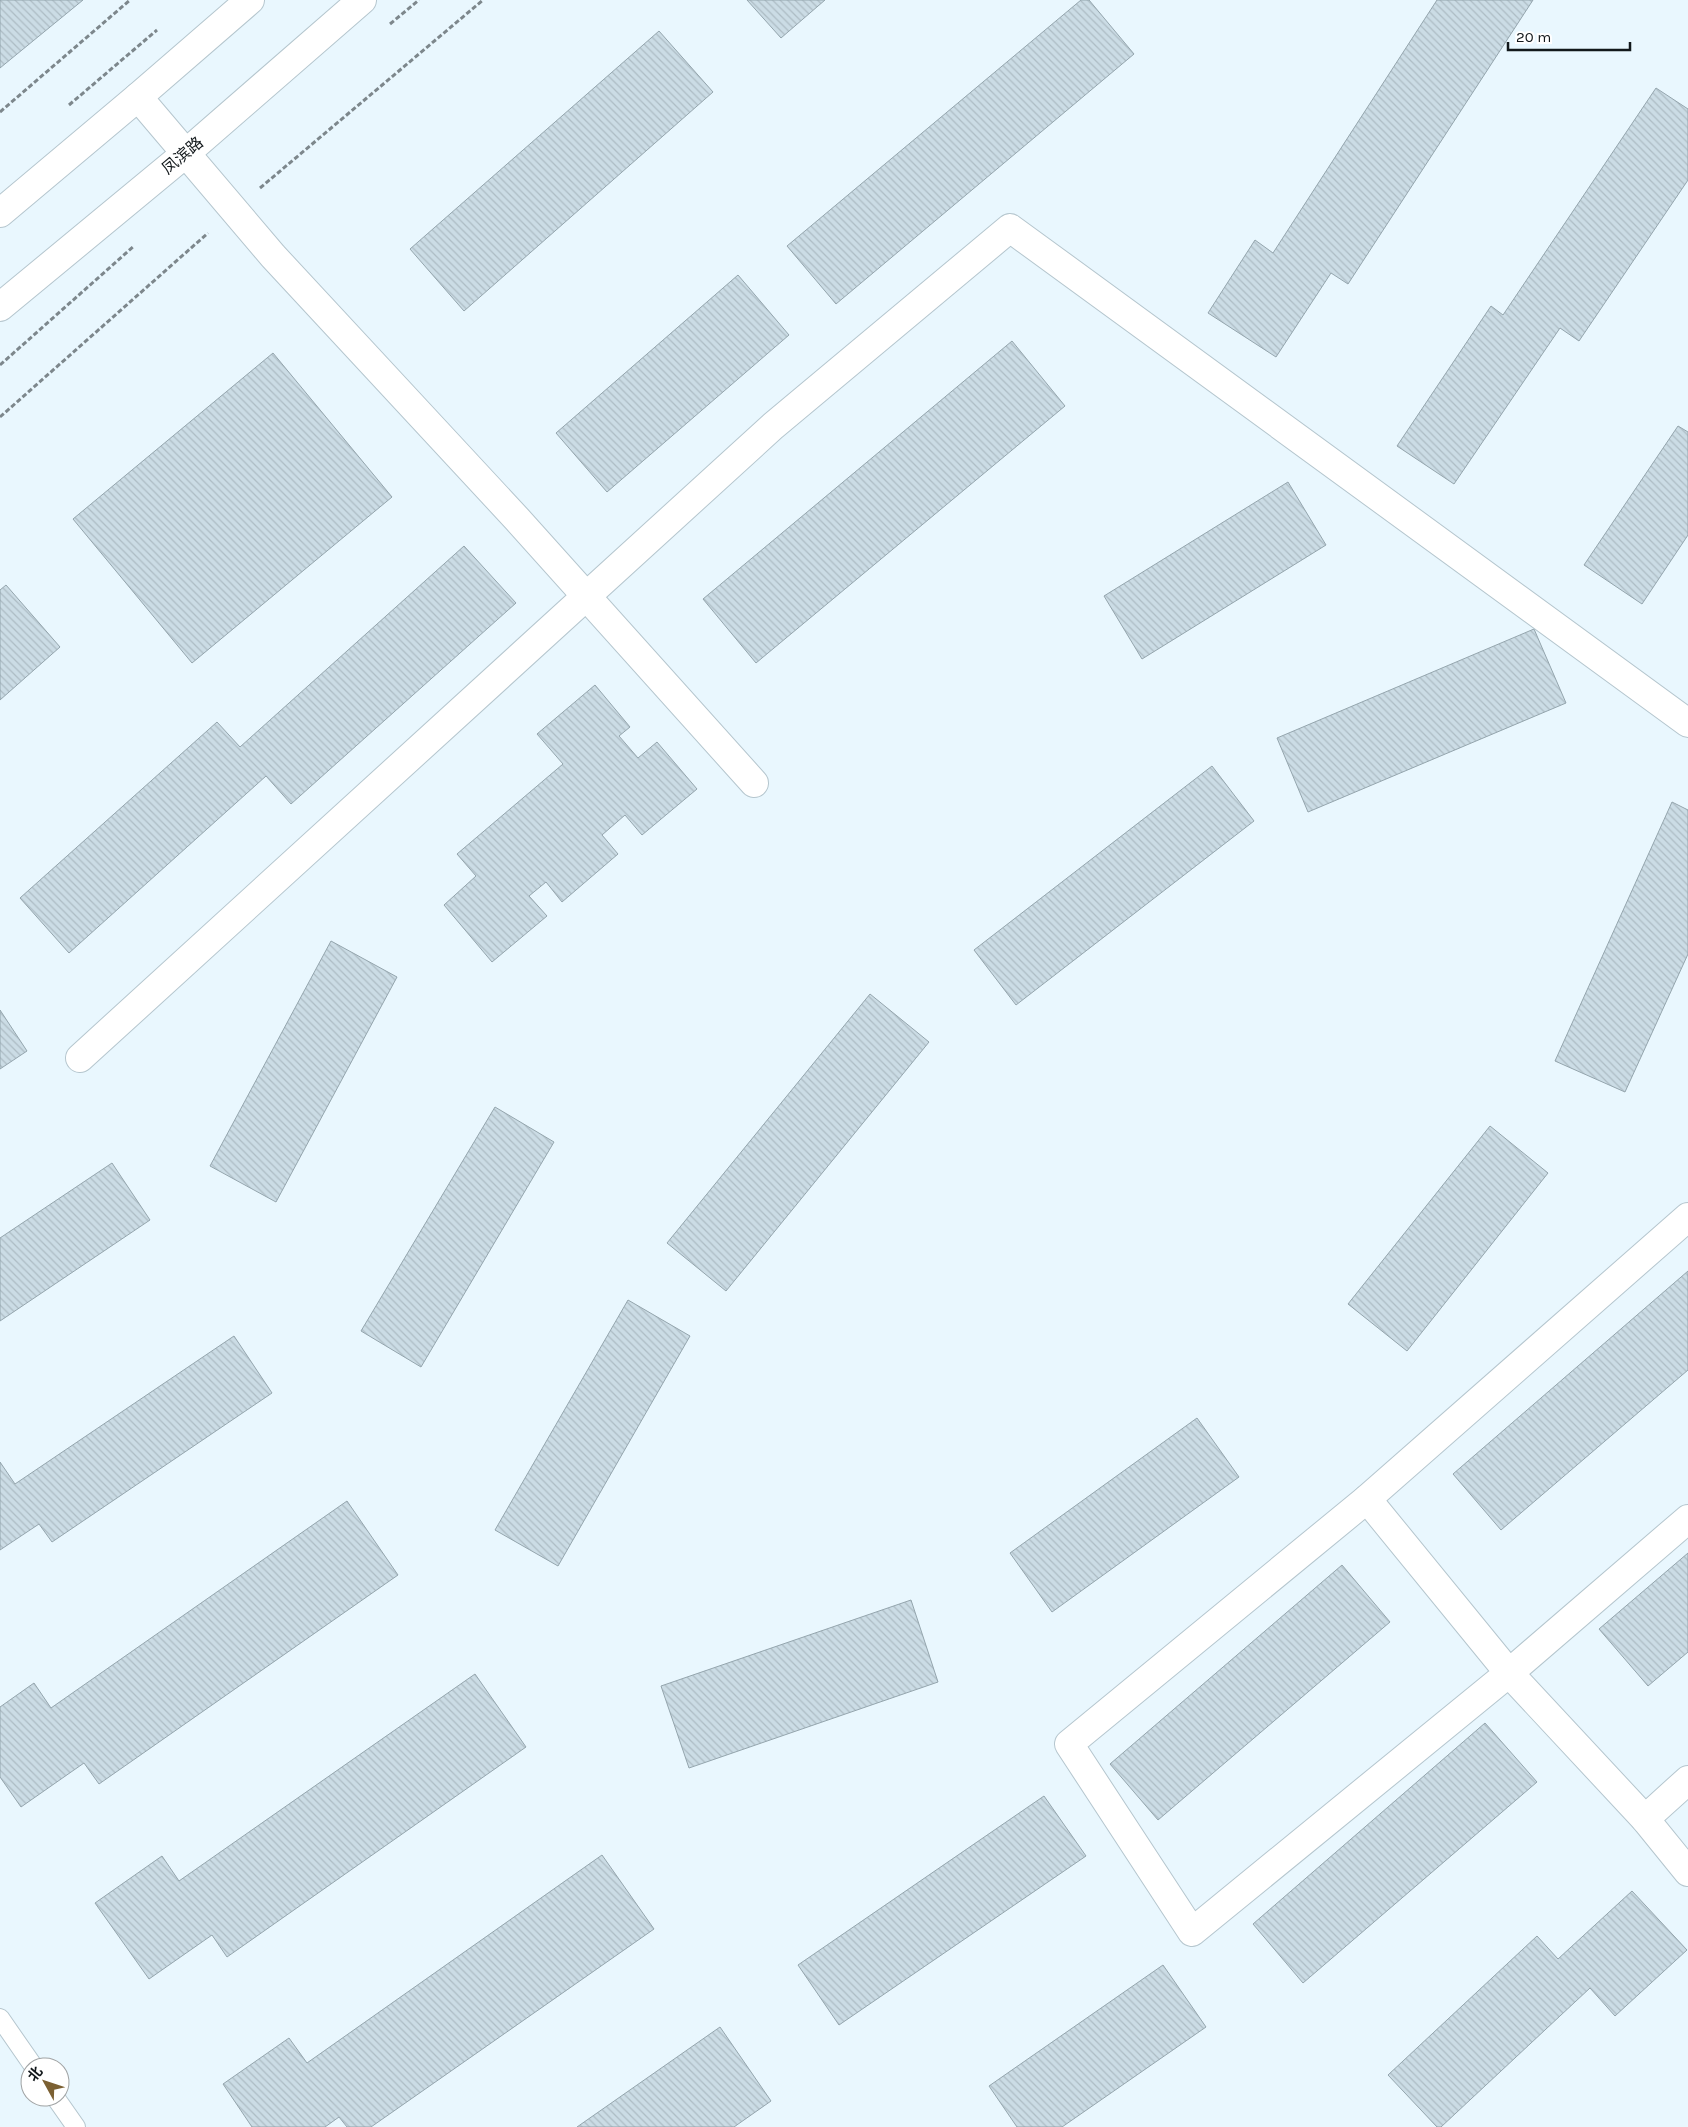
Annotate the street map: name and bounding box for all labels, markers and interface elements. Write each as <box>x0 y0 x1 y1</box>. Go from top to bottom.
scale bar <box>1508 20 1630 52</box>
text: 20 m <box>1516 28 1551 46</box>
street label: 凤滨路 <box>158 133 207 178</box>
north arrow <box>20 2057 70 2107</box>
text: 北 <box>24 2063 46 2085</box>

